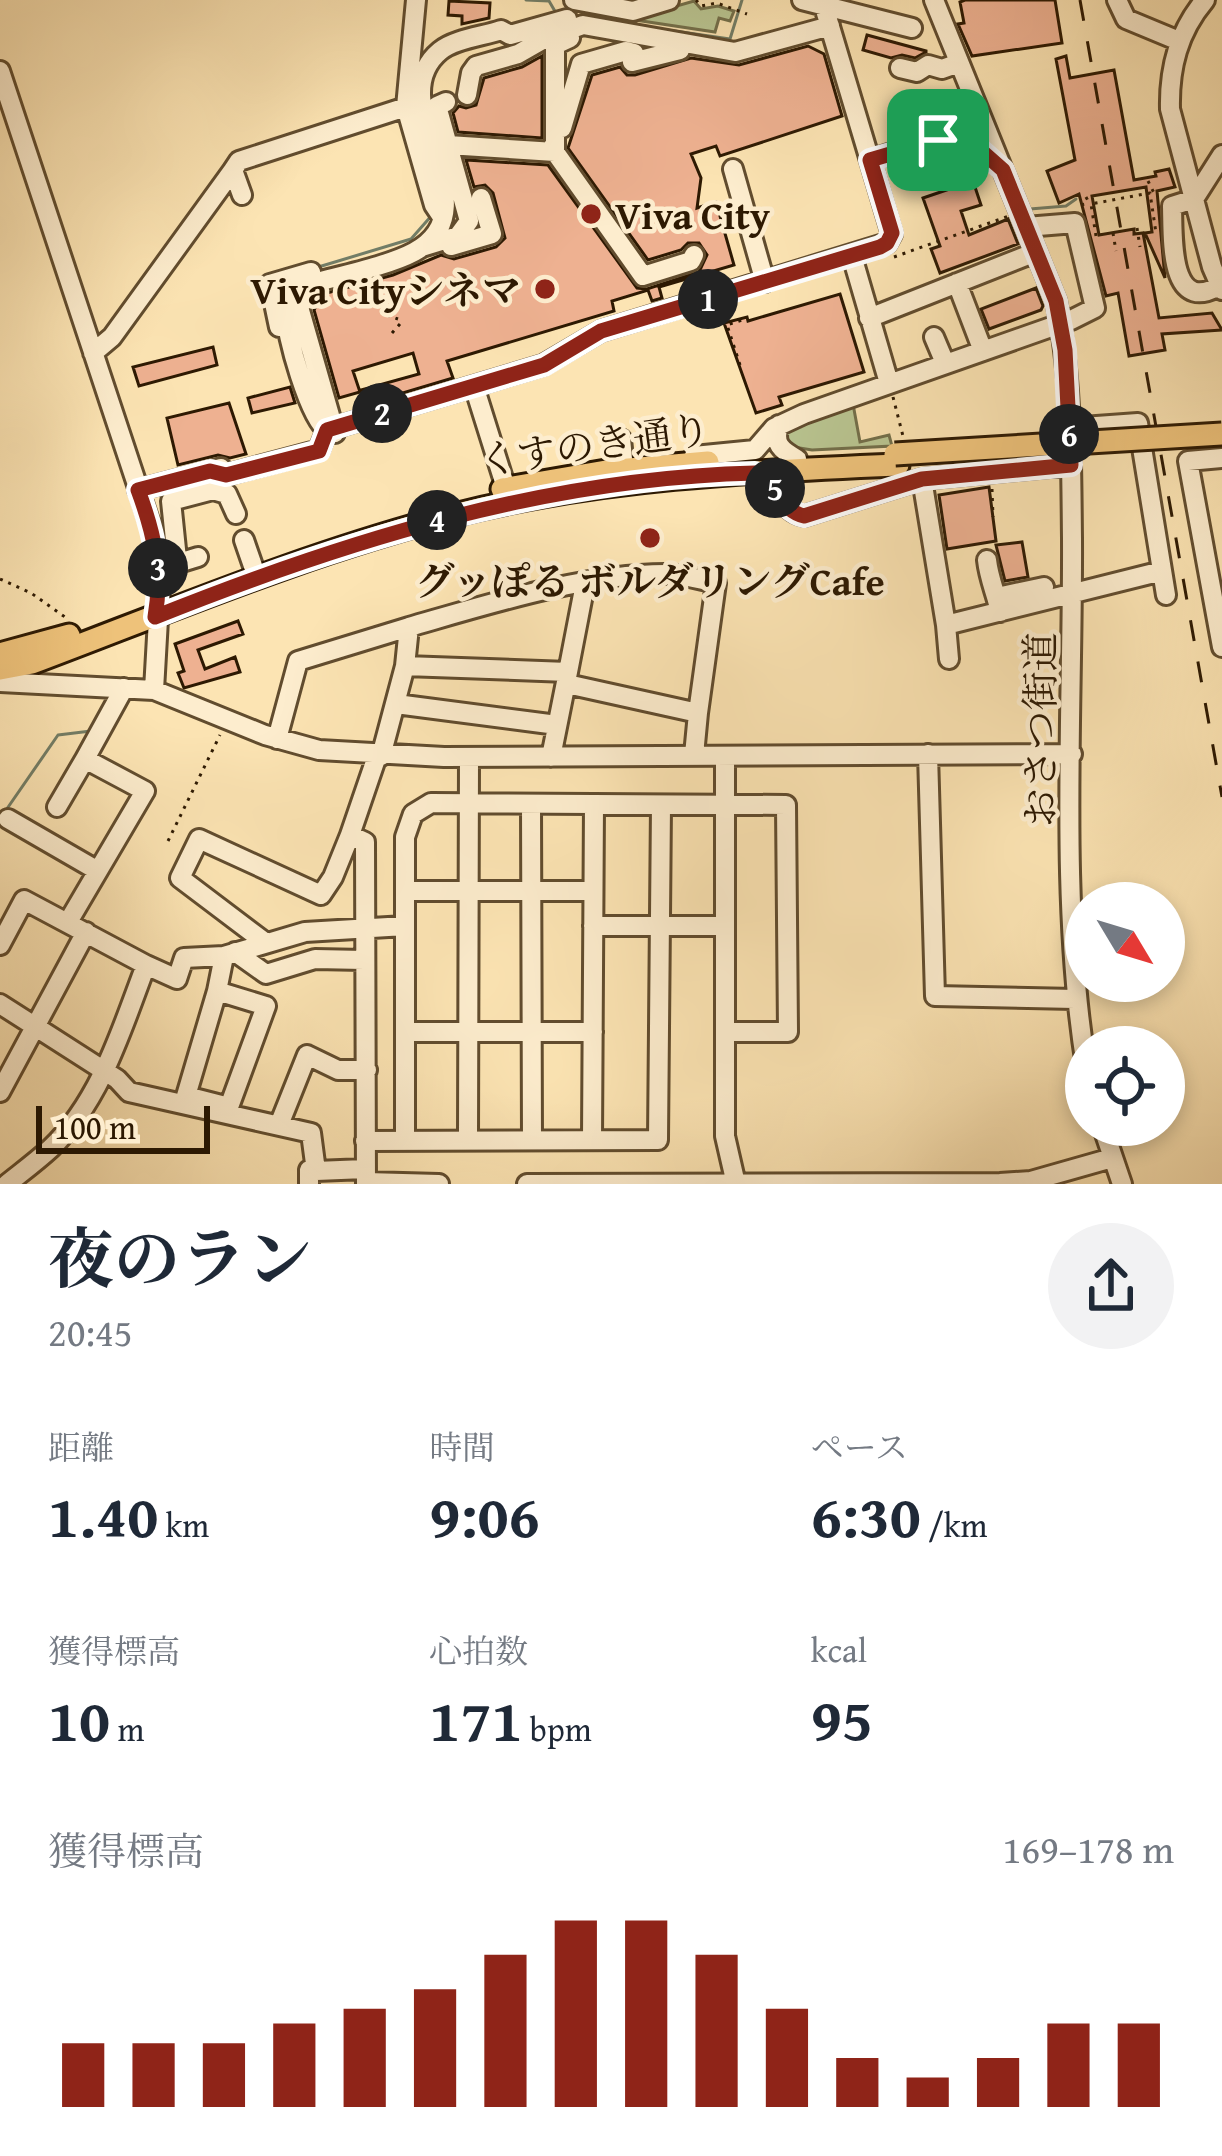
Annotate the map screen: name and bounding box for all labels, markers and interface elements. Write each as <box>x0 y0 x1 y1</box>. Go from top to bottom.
pin <box>887 89 989 191</box>
icon: arrive <box>905 107 971 173</box>
place label: Viva City <box>615 186 770 243</box>
marker: Viva City <box>578 201 604 227</box>
place label: Viva Cityシネマ <box>250 261 521 318</box>
pin: 1 <box>678 269 738 329</box>
text: 1 <box>699 275 717 323</box>
marker: Viva Cityシネマ <box>532 276 558 302</box>
pin: 2 <box>352 383 412 443</box>
text: 2 <box>373 389 391 437</box>
street label: くすのき通り <box>474 399 714 489</box>
pin: 6 <box>1039 404 1099 464</box>
text: 6 <box>1060 410 1078 458</box>
pin: 5 <box>745 458 805 518</box>
text: 5 <box>766 464 784 512</box>
pin: 4 <box>407 490 467 550</box>
text: 4 <box>428 496 446 544</box>
marker: グッぽる ボルダリングCafe <box>637 525 663 551</box>
pin: 3 <box>128 538 188 598</box>
text: 3 <box>149 544 167 592</box>
place label: グッぽる ボルダリングCafe <box>415 552 885 609</box>
street label: おさつ街道 <box>1011 632 1068 828</box>
north arrow <box>1065 882 1185 1002</box>
map controls <box>1065 882 1185 1146</box>
button: locate <box>1065 1026 1185 1146</box>
scale bar <box>36 1100 210 1153</box>
text: 100 m <box>54 1103 136 1151</box>
text: 夜のラン <box>48 1209 312 1306</box>
button: share <box>1048 1223 1174 1349</box>
text: 20:45 <box>48 1303 133 1360</box>
text: 距離 <box>48 1423 114 1471</box>
text: 時間 <box>429 1423 495 1471</box>
text: ペース <box>811 1423 908 1471</box>
text: 1.40 <box>48 1471 158 1559</box>
text: 9:06 <box>429 1471 540 1559</box>
text: 6:30 <box>811 1471 921 1559</box>
text: km <box>158 1501 209 1549</box>
text: /km <box>921 1501 987 1549</box>
text: kcal <box>811 1626 867 1674</box>
text: 獲得標高 <box>48 1627 180 1675</box>
text: 心拍数 <box>429 1627 528 1675</box>
text: 95 <box>811 1674 873 1762</box>
text: 10 <box>48 1675 110 1763</box>
text: 171 <box>429 1675 523 1763</box>
text: m <box>110 1705 144 1753</box>
text: bpm <box>523 1705 592 1753</box>
text: 169–178 m <box>1002 1820 1174 1877</box>
text: 獲得標高 <box>48 1822 204 1879</box>

